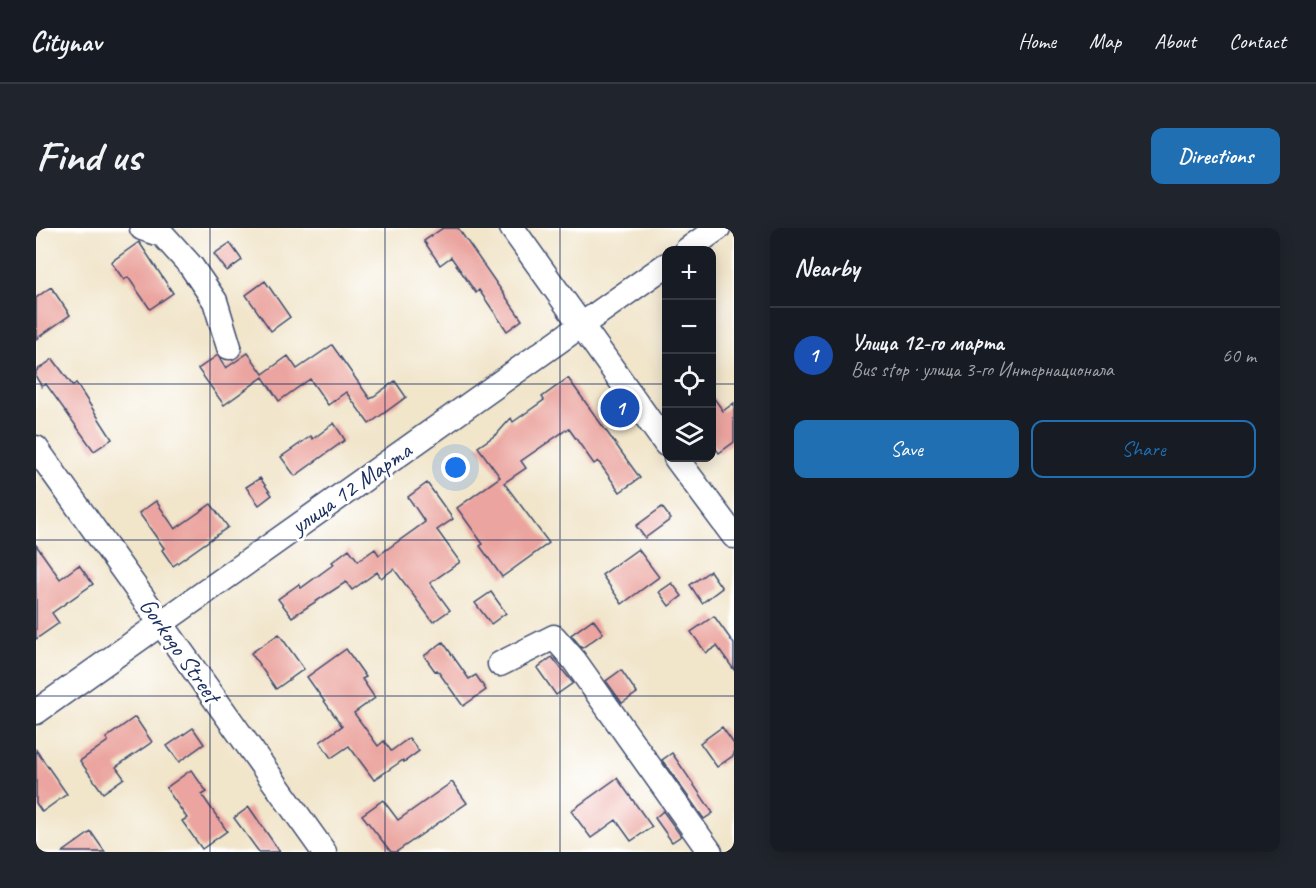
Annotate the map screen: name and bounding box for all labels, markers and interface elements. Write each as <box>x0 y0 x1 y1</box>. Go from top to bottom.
text: Citynav <box>30 24 101 59</box>
text: Home <box>1018 28 1056 54</box>
text: Map <box>1089 28 1121 54</box>
text: About <box>1154 28 1196 54</box>
text: Contact <box>1229 28 1286 54</box>
button: Directions <box>1151 128 1280 184</box>
text: Find us <box>36 130 141 183</box>
map controls <box>662 246 716 462</box>
button: + <box>662 246 716 300</box>
text: Nearby <box>794 251 859 284</box>
button: − <box>662 300 716 354</box>
text: Улица 12-го марта <box>851 329 1004 357</box>
text: 1 <box>809 343 818 368</box>
text: 60 m <box>1222 343 1256 368</box>
button: locate <box>662 354 716 408</box>
text: Bus stop · улица 3-го Интернационала <box>851 357 1114 382</box>
pin: 1 <box>600 386 640 430</box>
button: layers <box>662 408 716 462</box>
button: Save <box>794 420 1019 478</box>
button: Share <box>1031 420 1256 478</box>
street label: улица 12 Марта <box>283 435 418 542</box>
your location <box>441 453 470 482</box>
street label: Gorkogo Street <box>133 592 229 711</box>

